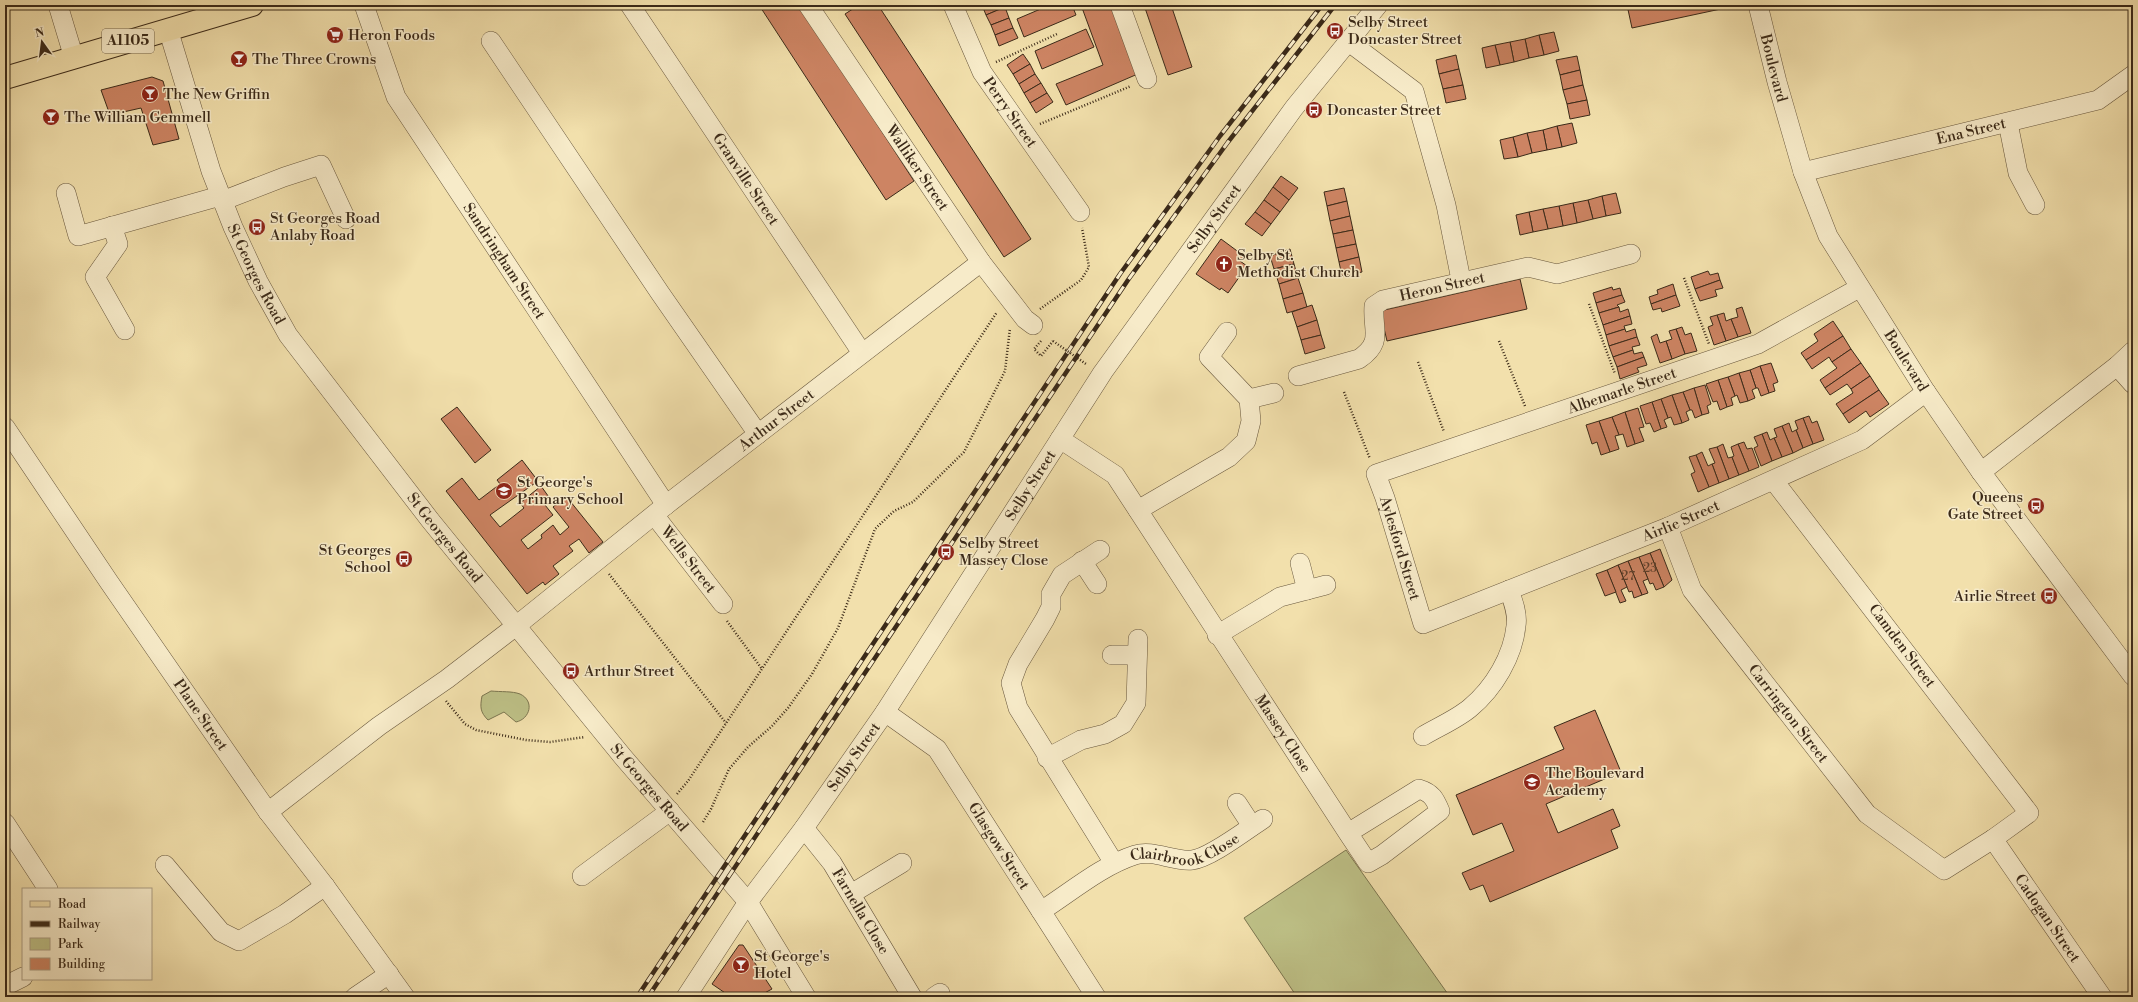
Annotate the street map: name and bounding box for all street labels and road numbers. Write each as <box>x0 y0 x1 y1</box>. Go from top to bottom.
road number: A1105 <box>102 29 154 53</box>
street label: Boulevard <box>1756 31 1792 105</box>
street label: Perry Street <box>979 73 1042 152</box>
street label: Ena Street <box>1934 113 2008 149</box>
street label: Walliker Street <box>881 120 954 215</box>
street label: Granville Street <box>708 129 784 229</box>
street label: Selby Street <box>1183 180 1246 257</box>
street label: Sandringham Street <box>459 199 550 323</box>
street label: St Georges Road <box>223 221 290 328</box>
street label: Heron Street <box>1398 267 1487 305</box>
street label: Boulevard <box>1879 325 1933 396</box>
street label: Albemarle Street <box>1564 363 1679 419</box>
street label: Arthur Street <box>734 384 818 456</box>
street label: Selby Street <box>1001 446 1060 524</box>
street label: St Georges Road <box>403 489 487 587</box>
street label: Aylesford Street <box>1375 493 1425 603</box>
street label: Airlie Street <box>1639 495 1723 546</box>
street label: Wells Street <box>656 521 721 597</box>
street label: Camden Street <box>1864 600 1940 692</box>
street label: Carrington Street <box>1744 660 1833 767</box>
street label: Plane Street <box>169 675 232 755</box>
street label: Massey Close <box>1251 691 1315 776</box>
street label: Selby Street <box>823 718 885 795</box>
street label: St Georges Road <box>606 740 693 836</box>
street label: Glasgow Street <box>964 799 1034 894</box>
street label: Clairbrook Close <box>1128 829 1243 870</box>
street label: Farnella Close <box>828 865 894 958</box>
street label: Cadogan Street <box>2010 870 2085 966</box>

